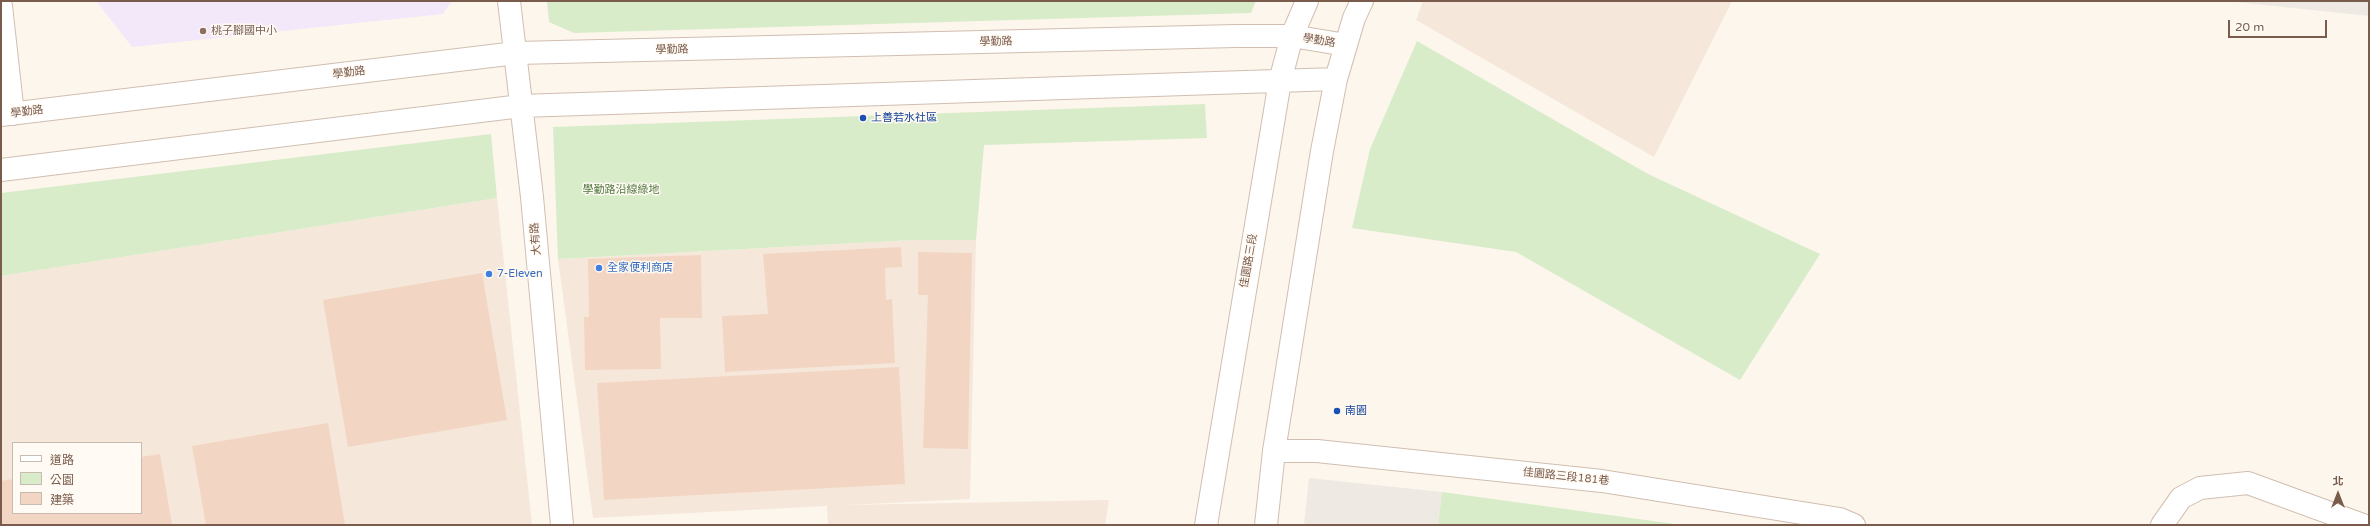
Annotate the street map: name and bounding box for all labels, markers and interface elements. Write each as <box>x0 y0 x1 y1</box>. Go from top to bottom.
scale bar <box>2230 12 2329 38</box>
text: 20 m <box>2235 20 2264 34</box>
place label: 桃子腳國中小 <box>211 24 277 38</box>
marker: 桃子腳國中小 <box>198 26 208 36</box>
street label: 學勤路 <box>1302 32 1336 50</box>
street label: 學勤路 <box>979 35 1013 49</box>
street label: 學勤路 <box>655 43 689 57</box>
street label: 學勤路 <box>332 64 366 82</box>
street label: 學勤路 <box>10 103 44 121</box>
place label: 上善若水社區 <box>871 111 937 125</box>
marker: 上善若水社區 <box>858 113 868 123</box>
park label: 學勤路沿線綠地 <box>583 183 659 197</box>
street label: 大有路 <box>528 222 544 256</box>
street label: 佳園路三段 <box>1238 233 1260 289</box>
place label: 全家便利商店 <box>607 261 673 275</box>
marker: 全家便利商店 <box>594 263 604 273</box>
place label: 7-Eleven <box>497 267 543 281</box>
marker: 7-Eleven <box>484 269 494 279</box>
place label: 南園 <box>1345 404 1367 418</box>
marker: 南園 <box>1332 406 1342 416</box>
legend <box>12 442 142 514</box>
text: 道路 <box>50 453 74 467</box>
street label: 佳園路三段181巷 <box>1522 466 1610 488</box>
text: 公園 <box>50 473 74 487</box>
north arrow <box>2318 474 2358 514</box>
text: 北 <box>2333 475 2344 488</box>
text: 建築 <box>50 493 74 507</box>

